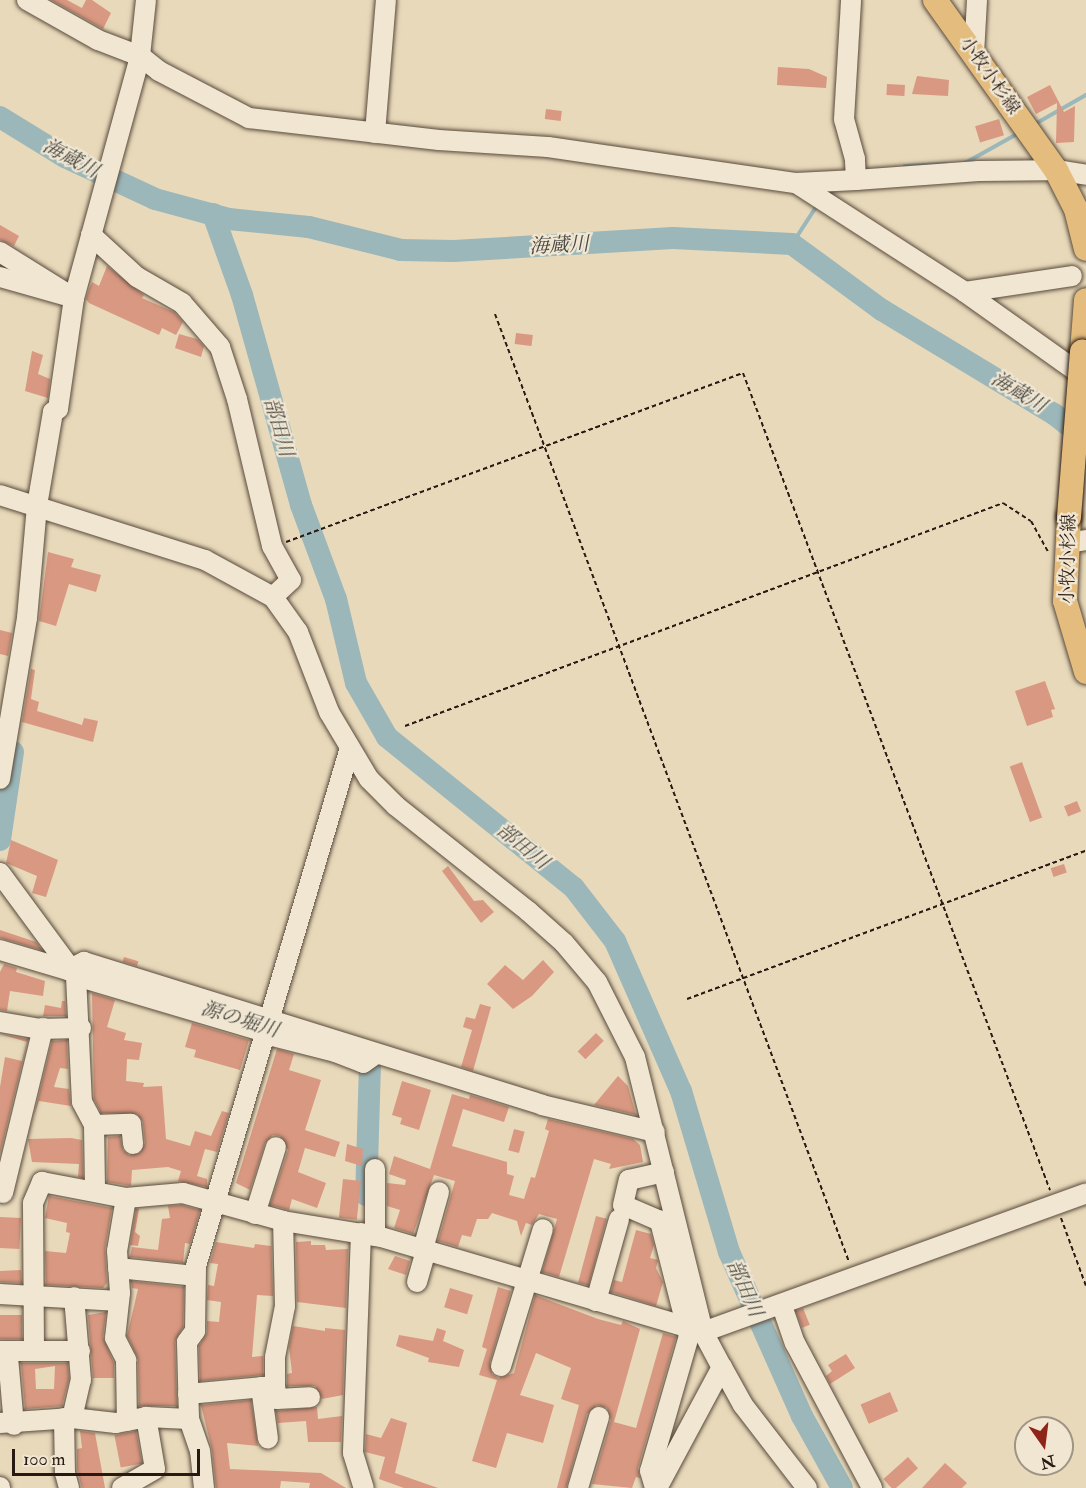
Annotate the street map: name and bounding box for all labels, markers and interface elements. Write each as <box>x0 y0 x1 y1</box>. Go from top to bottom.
street label: 小牧小杉線 <box>954 33 1024 119</box>
water label: 海蔵川 <box>39 133 103 183</box>
water label: 海蔵川 <box>528 231 590 259</box>
water label: 海蔵川 <box>987 366 1051 418</box>
water label: 部田川 <box>259 395 299 459</box>
street label: 小牧小杉線 <box>1057 514 1081 604</box>
water label: 部田川 <box>492 818 554 874</box>
water label: 源の堀川 <box>198 996 282 1042</box>
water label: 部田川 <box>722 1256 768 1320</box>
north arrow <box>1014 1416 1074 1476</box>
scale bar <box>15 1437 202 1475</box>
text: 100 m <box>23 1448 66 1471</box>
text: N <box>1039 1450 1057 1473</box>

